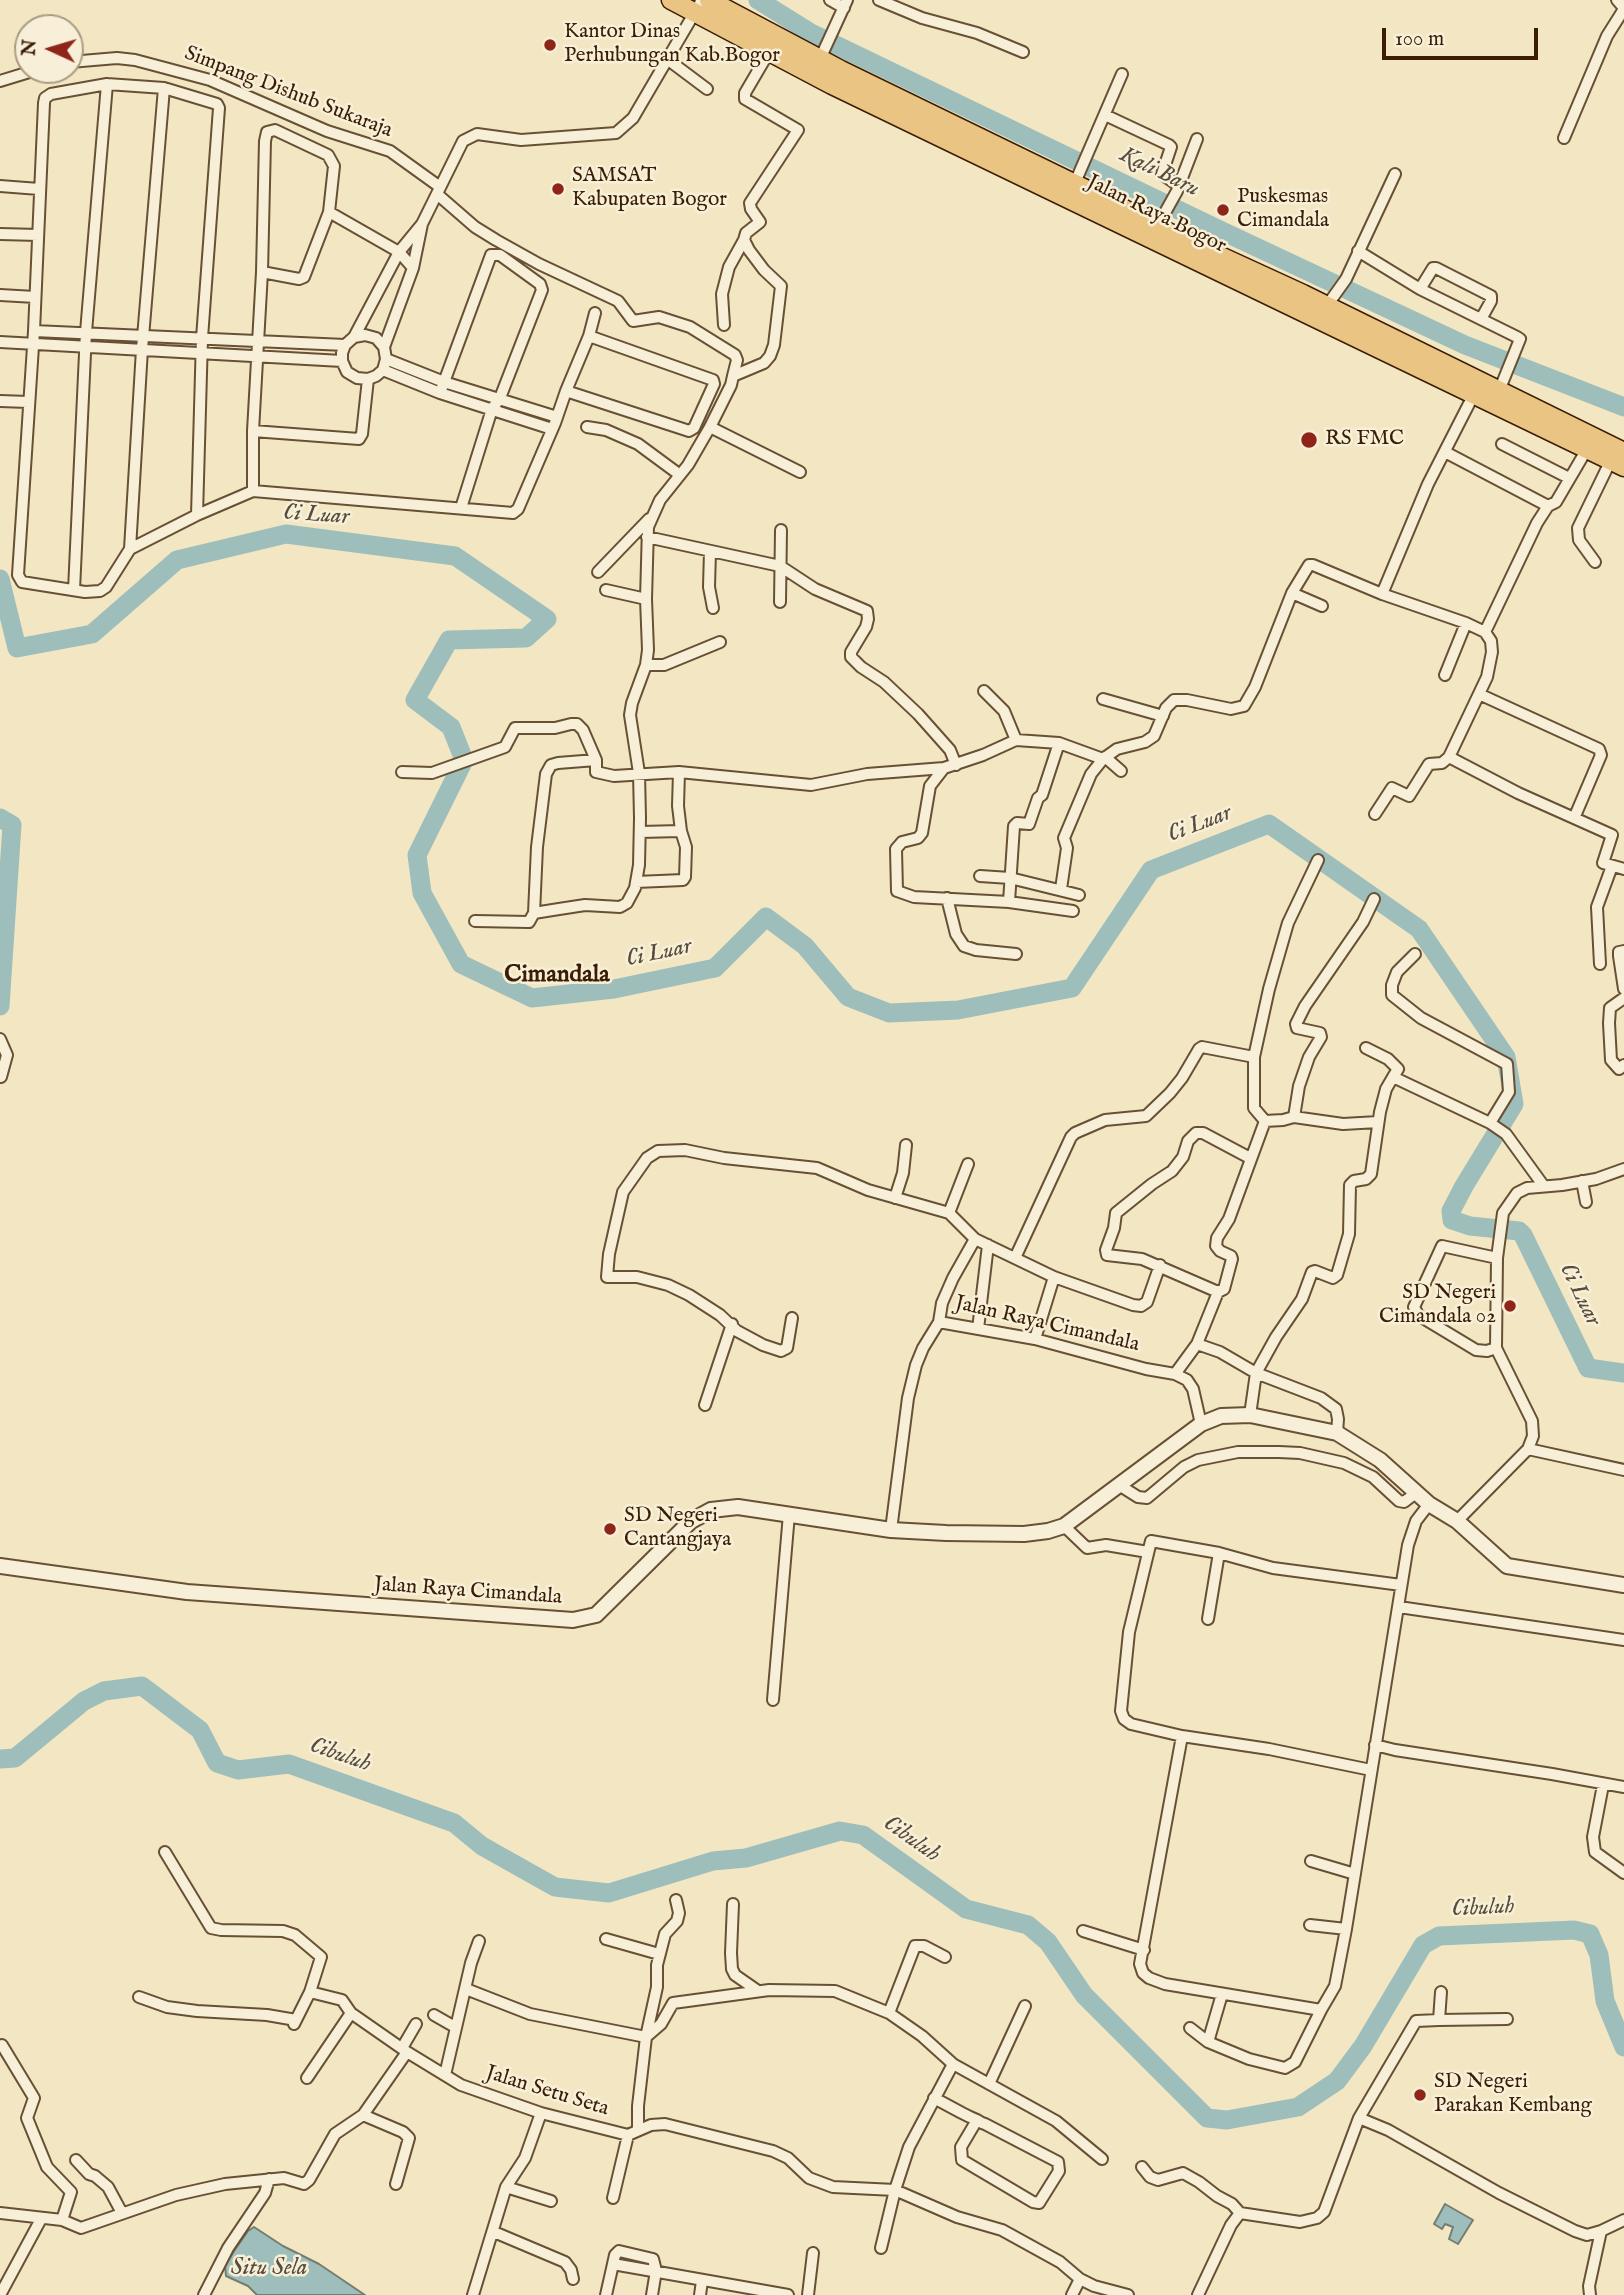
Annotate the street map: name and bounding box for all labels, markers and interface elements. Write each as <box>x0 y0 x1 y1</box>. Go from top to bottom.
north arrow <box>14 14 84 84</box>
scale bar <box>1386 14 1542 58</box>
place label: Kantor Dinas Perhubungan Kab.Bogor <box>564 20 780 70</box>
text: 100 m <box>1395 26 1444 53</box>
marker: Kantor Dinas Perhubungan Kab.Bogor <box>542 37 558 53</box>
text: N <box>18 39 43 57</box>
street label: Simpang Dishub Sukaraja <box>180 42 396 144</box>
water label: Kali Baru <box>1115 142 1203 204</box>
place label: SAMSAT Kabupaten Bogor <box>572 164 727 214</box>
street label: Jalan Raya Bogor <box>1082 170 1230 260</box>
marker: SAMSAT Kabupaten Bogor <box>550 181 566 197</box>
place label: Puskesmas Cimandala <box>1237 185 1329 235</box>
marker: Puskesmas Cimandala <box>1215 202 1231 218</box>
place label: RS FMC <box>1325 427 1404 453</box>
marker: RS FMC <box>1299 430 1319 450</box>
water label: Ci Luar <box>282 500 350 532</box>
water label: Ci Luar <box>1164 800 1236 850</box>
water label: Ci Luar <box>624 934 694 974</box>
district label: Cimandala <box>504 962 610 990</box>
water label: Ci Luar <box>1552 1259 1606 1331</box>
place label: SD Negeri Cimandala 02 <box>1379 1281 1496 1331</box>
street label: Jalan Raya Cimandala <box>952 1292 1142 1358</box>
marker: SD Negeri Cimandala 02 <box>1502 1298 1518 1314</box>
place label: SD Negeri Cantangjaya <box>624 1504 731 1554</box>
marker: SD Negeri Cantangjaya <box>602 1521 618 1537</box>
street label: Jalan Raya Cimandala <box>373 1573 563 1611</box>
water label: Cibuluh <box>306 1733 374 1779</box>
water label: Cibuluh <box>877 1811 945 1869</box>
water label: Cibuluh <box>1451 1894 1515 1924</box>
street label: Jalan Setu Seta <box>482 2061 612 2123</box>
place label: SD Negeri Parakan Kembang <box>1434 2070 1592 2120</box>
marker: SD Negeri Parakan Kembang <box>1412 2087 1428 2103</box>
water label: Situ Sela <box>231 2255 307 2283</box>

